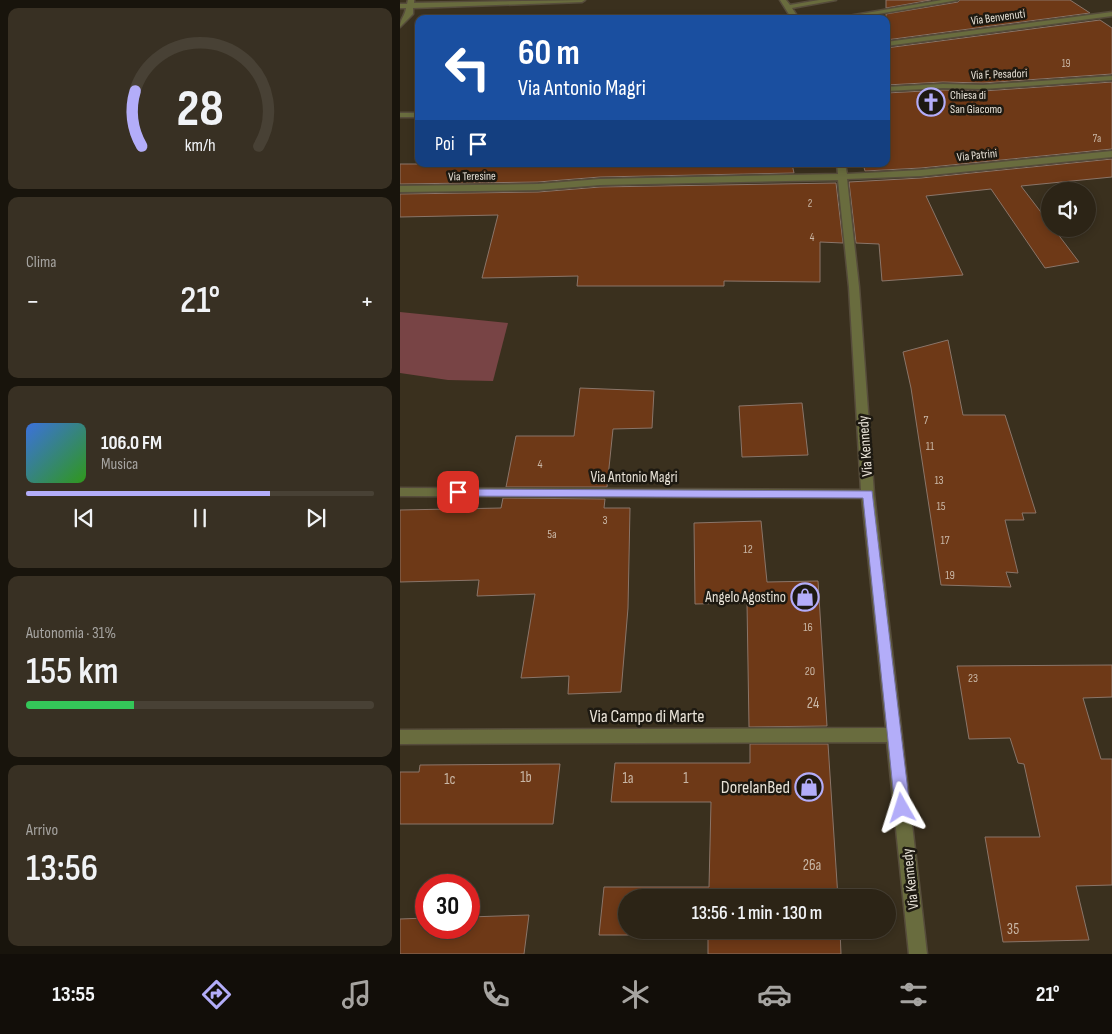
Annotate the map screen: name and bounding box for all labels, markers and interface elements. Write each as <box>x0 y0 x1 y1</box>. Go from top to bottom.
street label: Via Benvenuti <box>970 6 1026 29</box>
text: 60 m <box>518 32 580 75</box>
icon: left <box>435 35 500 100</box>
house number: 19 <box>1062 57 1070 70</box>
street label: Via F. Pesadori <box>971 66 1028 83</box>
text: Via Antonio Magri <box>518 75 646 102</box>
text: 28 <box>176 78 224 141</box>
church icon: Chiesa di San Giacomo <box>916 87 946 117</box>
place label: Chiesa di San Giacomo <box>950 88 1002 117</box>
icon: arrive <box>464 130 492 158</box>
house number: 7a <box>1093 132 1101 145</box>
text: Poi <box>435 133 454 156</box>
text: km/h <box>185 135 215 156</box>
street label: Via Patrini <box>956 146 998 165</box>
street label: Via Teresine <box>448 169 496 184</box>
map controls <box>1041 182 1096 237</box>
button: sound <box>1041 182 1096 237</box>
house number: 2 <box>808 197 813 210</box>
house number: 4 <box>810 231 815 244</box>
text: Clima <box>26 253 56 272</box>
text: 21° <box>180 278 220 323</box>
text: − <box>26 285 40 318</box>
text: + <box>360 285 374 318</box>
house number: 7 <box>924 413 929 428</box>
street label: Via Kennedy <box>854 415 877 477</box>
text: 106.0 FM <box>101 432 162 455</box>
house number: 11 <box>926 439 935 454</box>
text: Musica <box>101 455 138 474</box>
house number: 4 <box>537 457 543 472</box>
street label: Via Antonio Magri <box>590 468 678 487</box>
pin <box>437 471 479 513</box>
house number: 13 <box>934 473 944 488</box>
icon: arrive <box>444 478 472 506</box>
house number: 15 <box>936 499 946 514</box>
icon: previous <box>70 504 98 532</box>
icon: pause <box>186 504 214 532</box>
icon: next <box>302 504 330 532</box>
house number: 3 <box>602 513 608 528</box>
house number: 5a <box>547 527 557 542</box>
house number: 17 <box>941 533 950 548</box>
house number: 12 <box>743 542 753 557</box>
house number: 19 <box>945 568 955 583</box>
shop icon: Angelo Agostino <box>790 582 820 612</box>
place label: Angelo Agostino <box>704 588 786 607</box>
house number: 16 <box>803 620 813 635</box>
text: Autonomia · 31% <box>26 624 116 643</box>
text: 155 km <box>26 649 119 694</box>
house number: 20 <box>805 664 815 679</box>
house number: 23 <box>968 671 978 686</box>
house number: 24 <box>807 694 819 713</box>
street label: Via Campo di Marte <box>589 706 705 727</box>
house number: 1b <box>520 768 532 787</box>
house number: 1a <box>622 769 634 788</box>
house number: 1 <box>683 769 689 788</box>
house number: 1c <box>444 770 456 789</box>
shop icon: DorelanBed <box>794 772 824 802</box>
place label: DorelanBed <box>721 777 790 798</box>
position arrow <box>875 781 927 833</box>
text: Arrivo <box>26 821 58 840</box>
text: 13:56 <box>26 846 98 891</box>
street label: Via Kennedy <box>898 847 923 910</box>
house number: 26a <box>803 856 821 875</box>
speed limit sign: 30 <box>415 874 480 939</box>
text: 13:56 · 1 min · 130 m <box>692 902 822 925</box>
house number: 35 <box>1007 920 1019 939</box>
icon: directions <box>199 977 234 1012</box>
icon: music <box>339 977 374 1012</box>
icon: phone <box>478 977 513 1012</box>
icon: climate <box>618 977 653 1012</box>
icon: car <box>757 977 792 1012</box>
icon: filters <box>896 977 931 1012</box>
text: 13:55 <box>52 981 95 1008</box>
text: 21° <box>1036 981 1060 1008</box>

